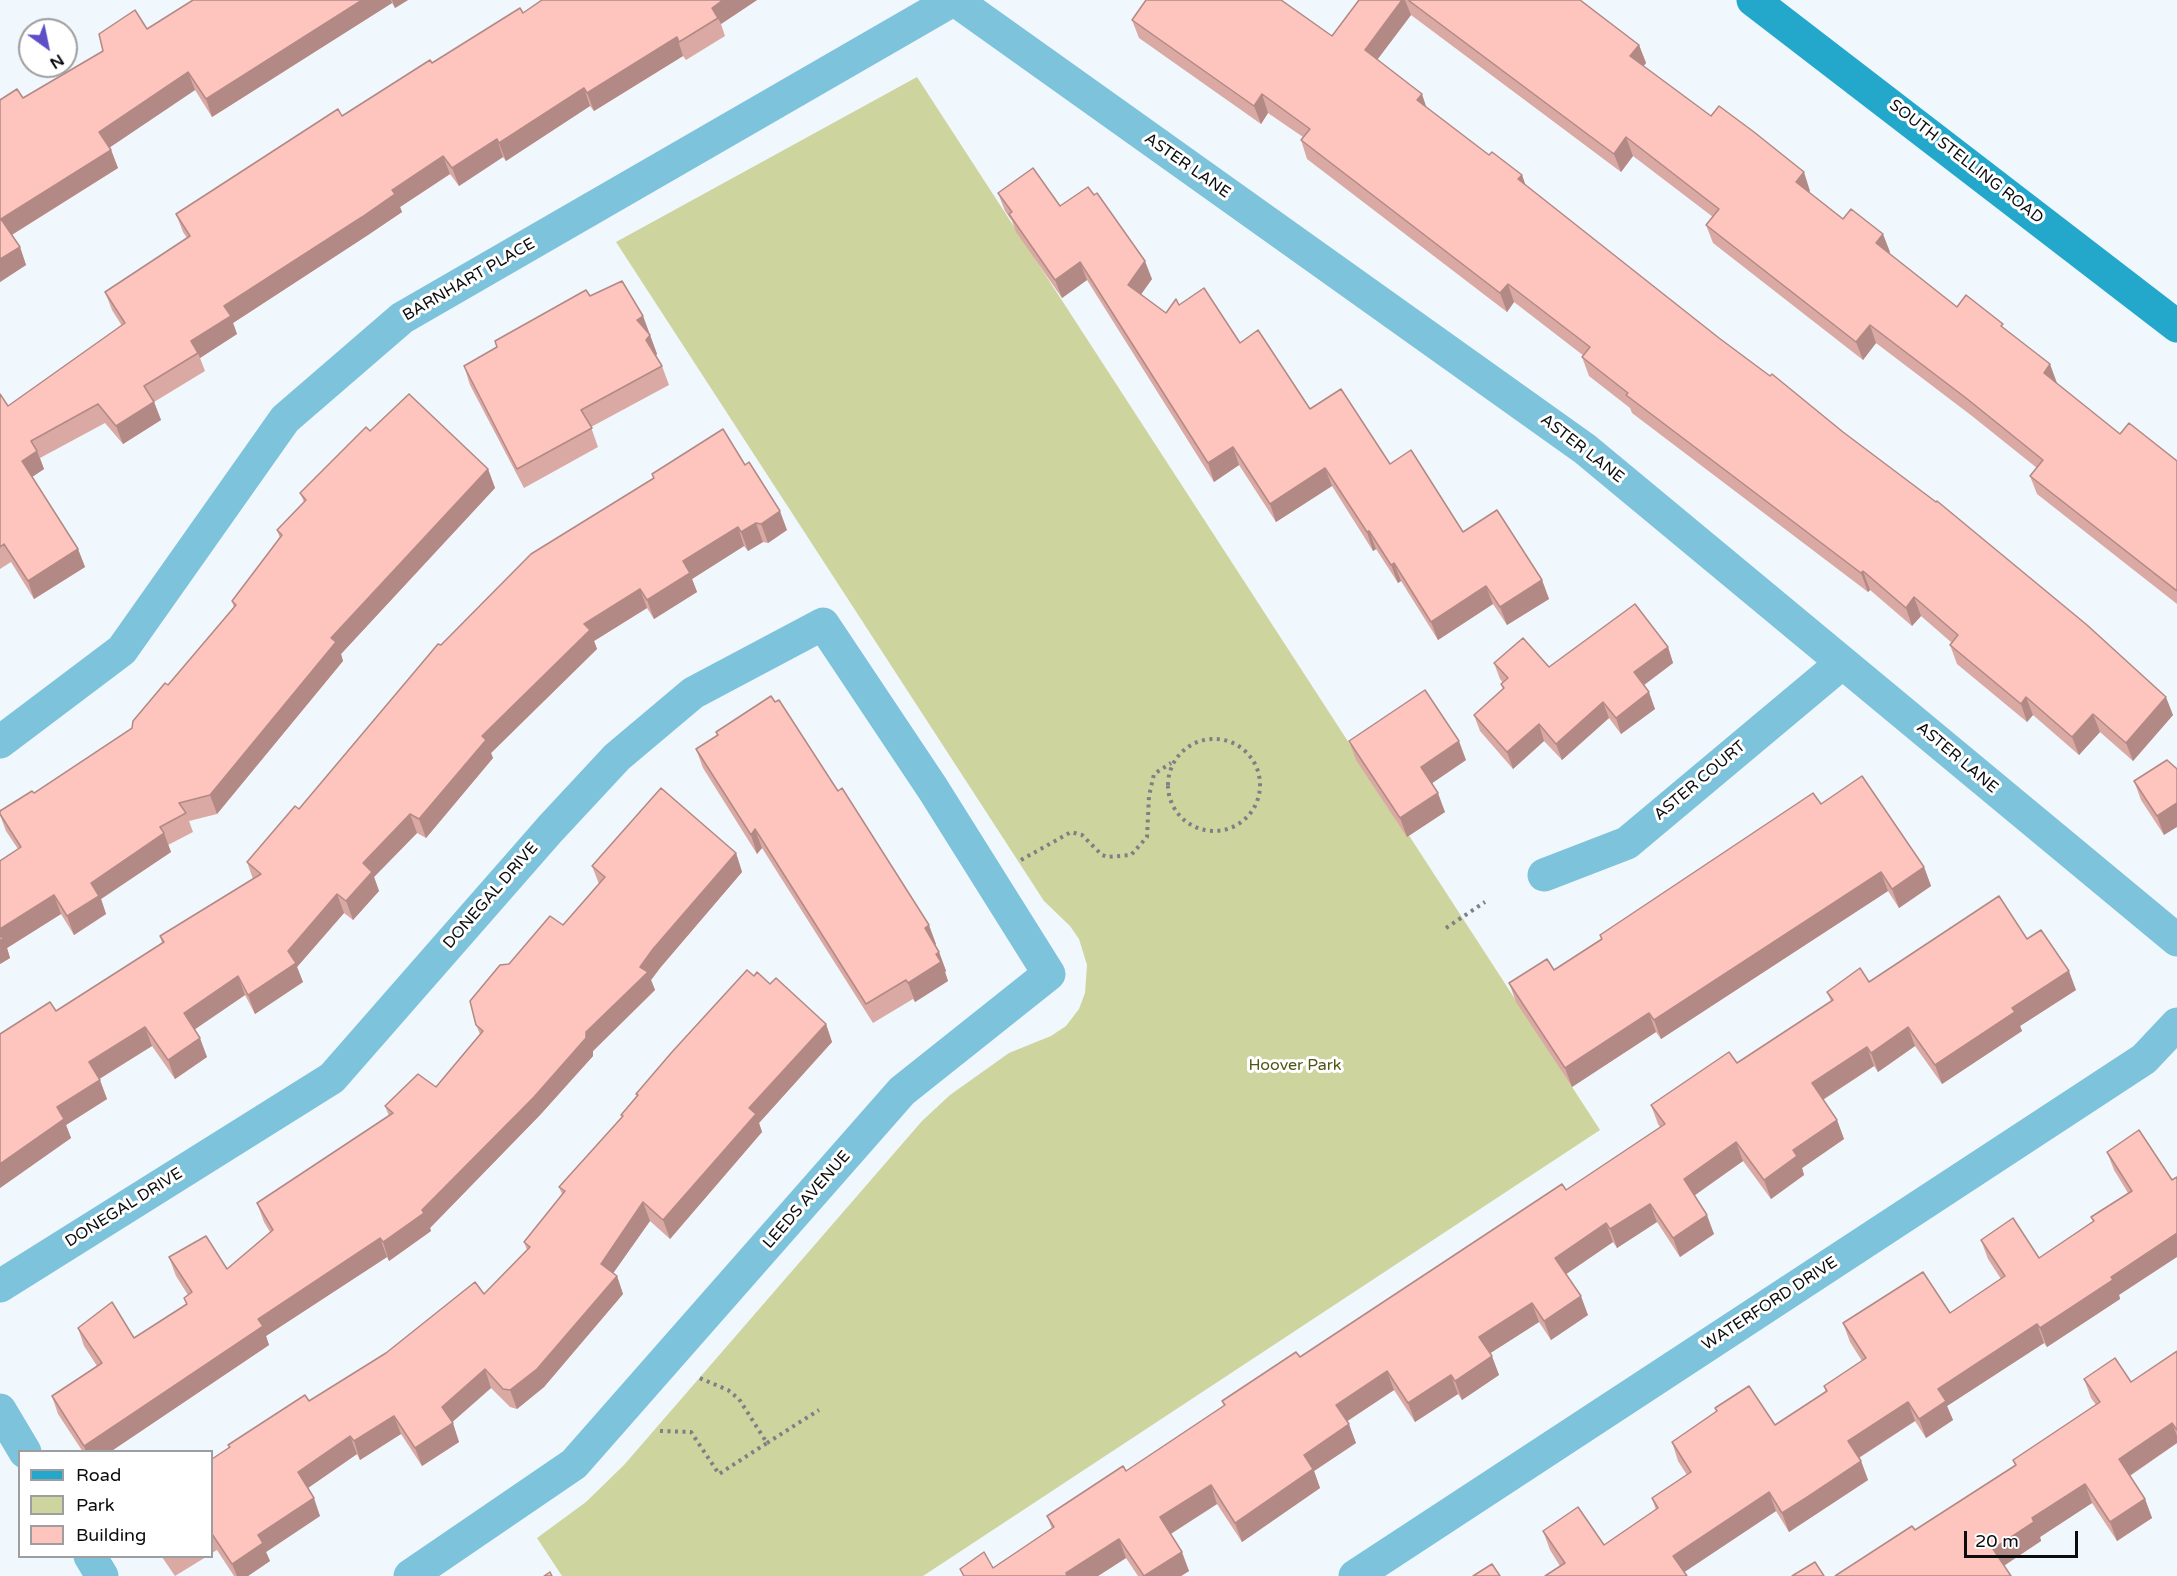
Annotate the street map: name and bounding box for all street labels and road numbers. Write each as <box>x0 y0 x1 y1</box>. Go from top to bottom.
street label: SOUTH STELLING ROAD <box>1885 96 2047 228</box>
street label: ASTER LANE <box>1140 129 1234 203</box>
street label: BARNHART PLACE <box>400 234 538 326</box>
street label: ASTER LANE <box>1536 410 1628 488</box>
street label: ASTER LANE <box>1912 718 2002 798</box>
street label: ASTER COURT <box>1650 737 1750 825</box>
street label: DONEGAL DRIVE <box>440 839 542 953</box>
street label: LEEDS AVENUE <box>759 1147 855 1253</box>
street label: DONEGAL DRIVE <box>62 1164 186 1252</box>
street label: WATERFORD DRIVE <box>1699 1253 1841 1355</box>

